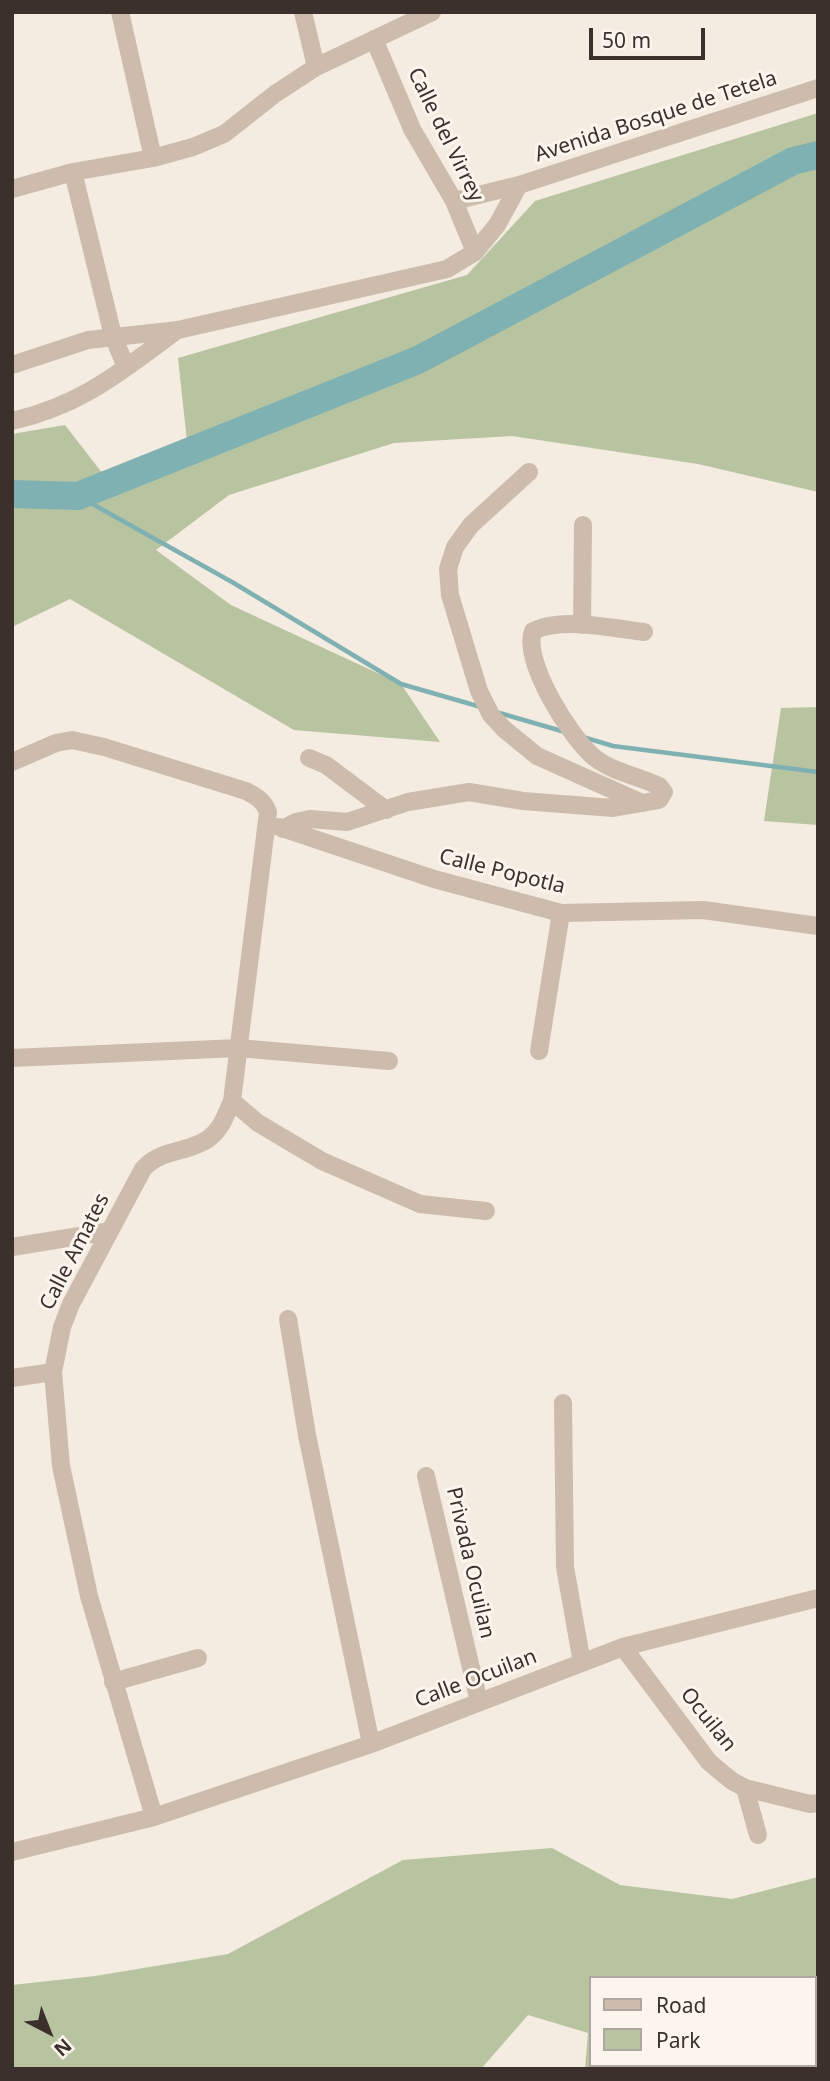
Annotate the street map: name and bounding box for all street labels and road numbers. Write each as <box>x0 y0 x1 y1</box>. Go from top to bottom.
street label: Calle del Virrey <box>402 64 488 206</box>
street label: Avenida Bosque de Tetela <box>532 66 780 168</box>
street label: Calle Popotla <box>436 844 568 900</box>
street label: Calle Amates <box>35 1189 115 1315</box>
street label: Privada Ocuilan <box>440 1485 500 1641</box>
street label: Calle Ocuilan <box>412 1644 540 1714</box>
street label: Ocuilan <box>675 1683 741 1757</box>

